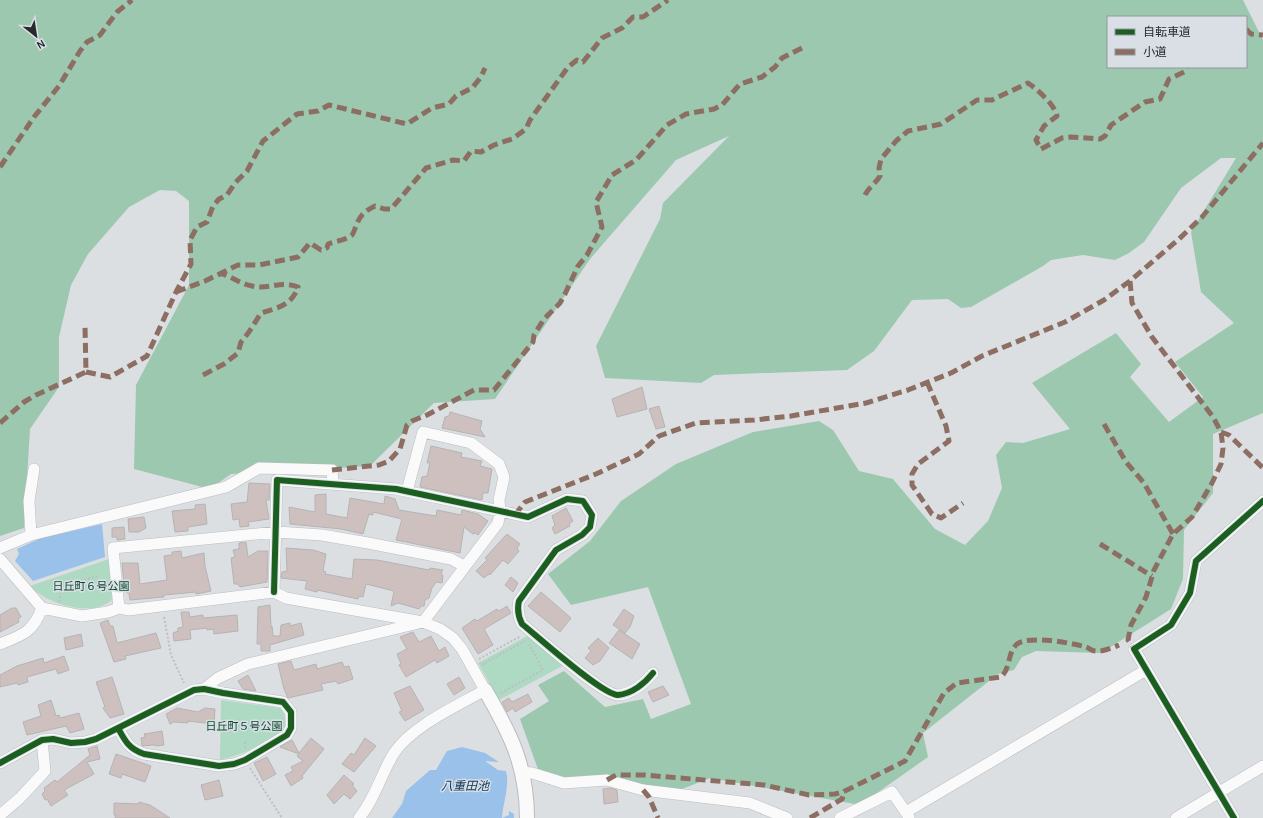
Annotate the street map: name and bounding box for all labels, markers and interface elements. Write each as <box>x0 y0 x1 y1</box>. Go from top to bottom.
north arrow <box>16 16 56 56</box>
legend <box>1107 16 1247 68</box>
text: 自転車道 <box>1143 25 1191 39</box>
text: N <box>34 37 47 52</box>
text: 小道 <box>1143 45 1167 59</box>
park label: 日丘町６号公園 <box>53 580 130 593</box>
park label: 日丘町５号公園 <box>206 720 283 733</box>
water label: 八重田池 <box>441 779 490 793</box>

